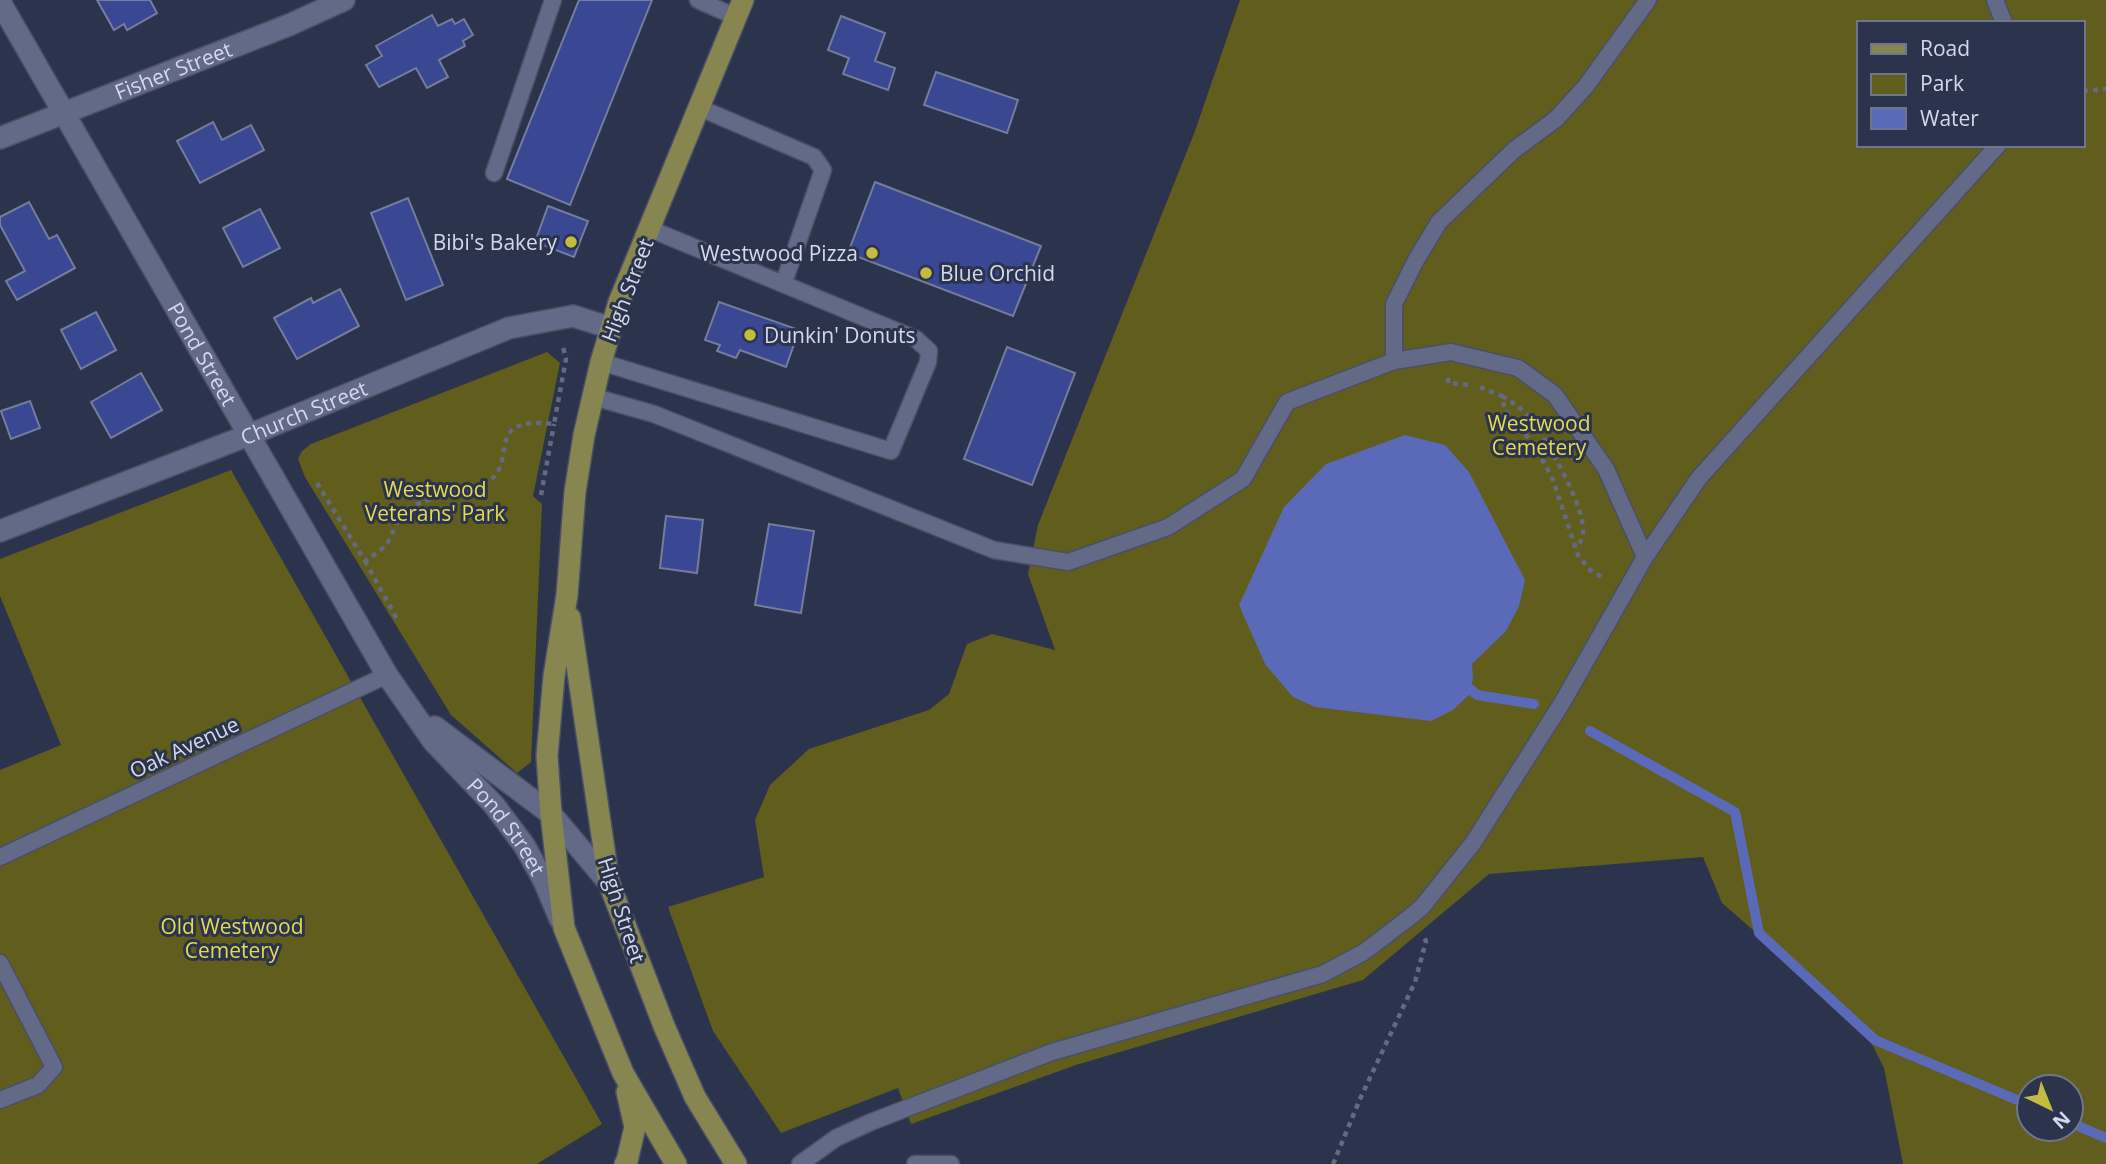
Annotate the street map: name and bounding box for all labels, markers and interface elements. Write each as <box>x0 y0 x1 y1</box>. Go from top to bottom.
legend <box>1857 21 2085 147</box>
text: Road <box>1920 34 1970 62</box>
street label: Fisher Street <box>111 35 236 106</box>
text: Park <box>1920 69 1964 97</box>
text: Water <box>1920 104 1979 132</box>
place label: Bibi's Bakery <box>433 228 557 256</box>
marker: Bibi's Bakery <box>563 234 579 250</box>
street label: High Street <box>594 234 660 346</box>
place label: Westwood Pizza <box>700 239 858 267</box>
marker: Westwood Pizza <box>864 245 880 261</box>
place label: Blue Orchid <box>940 259 1055 287</box>
marker: Blue Orchid <box>918 265 934 281</box>
street label: Pond Street <box>162 297 243 411</box>
place label: Dunkin' Donuts <box>764 321 915 349</box>
marker: Dunkin' Donuts <box>742 327 758 343</box>
street label: Church Street <box>236 374 371 451</box>
park label: Westwood Cemetery <box>1487 409 1591 461</box>
park label: Westwood Veterans' Park <box>365 475 505 527</box>
street label: Oak Avenue <box>125 709 243 785</box>
street label: Pond Street <box>461 772 552 880</box>
street label: High Street <box>592 854 652 966</box>
park label: Old Westwood Cemetery <box>160 912 304 964</box>
north arrow <box>2015 1073 2085 1143</box>
text: N <box>2047 1106 2076 1135</box>

